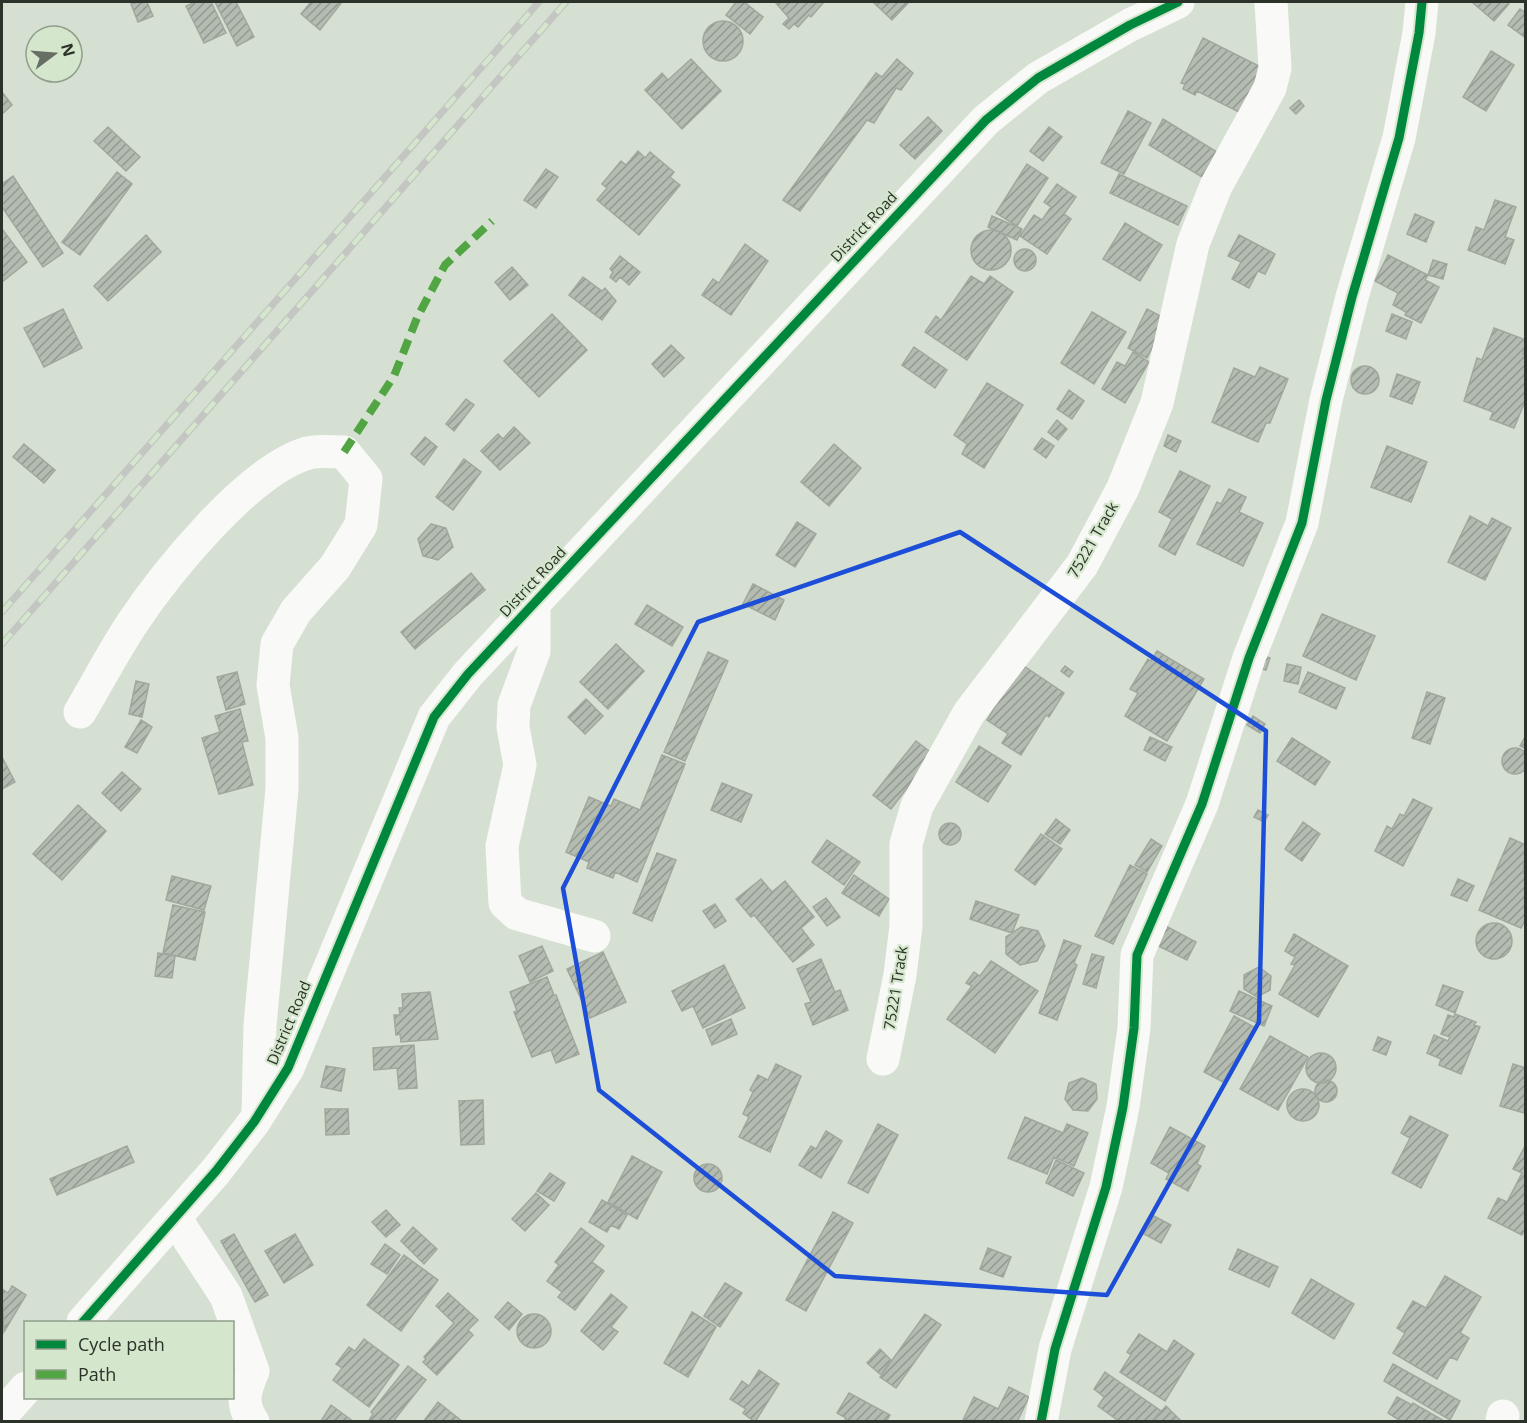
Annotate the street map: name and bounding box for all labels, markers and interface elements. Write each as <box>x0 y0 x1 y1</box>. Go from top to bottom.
north arrow <box>24 24 84 84</box>
text: N <box>56 41 81 59</box>
street label: District Road <box>825 187 901 266</box>
street label: 75221 Track <box>1062 498 1122 581</box>
street label: District Road <box>494 542 570 621</box>
street label: 75221 Track <box>879 944 912 1031</box>
street label: District Road <box>261 978 315 1068</box>
legend <box>24 1321 234 1399</box>
text: Cycle path <box>78 1332 165 1356</box>
text: Path <box>78 1362 116 1386</box>

